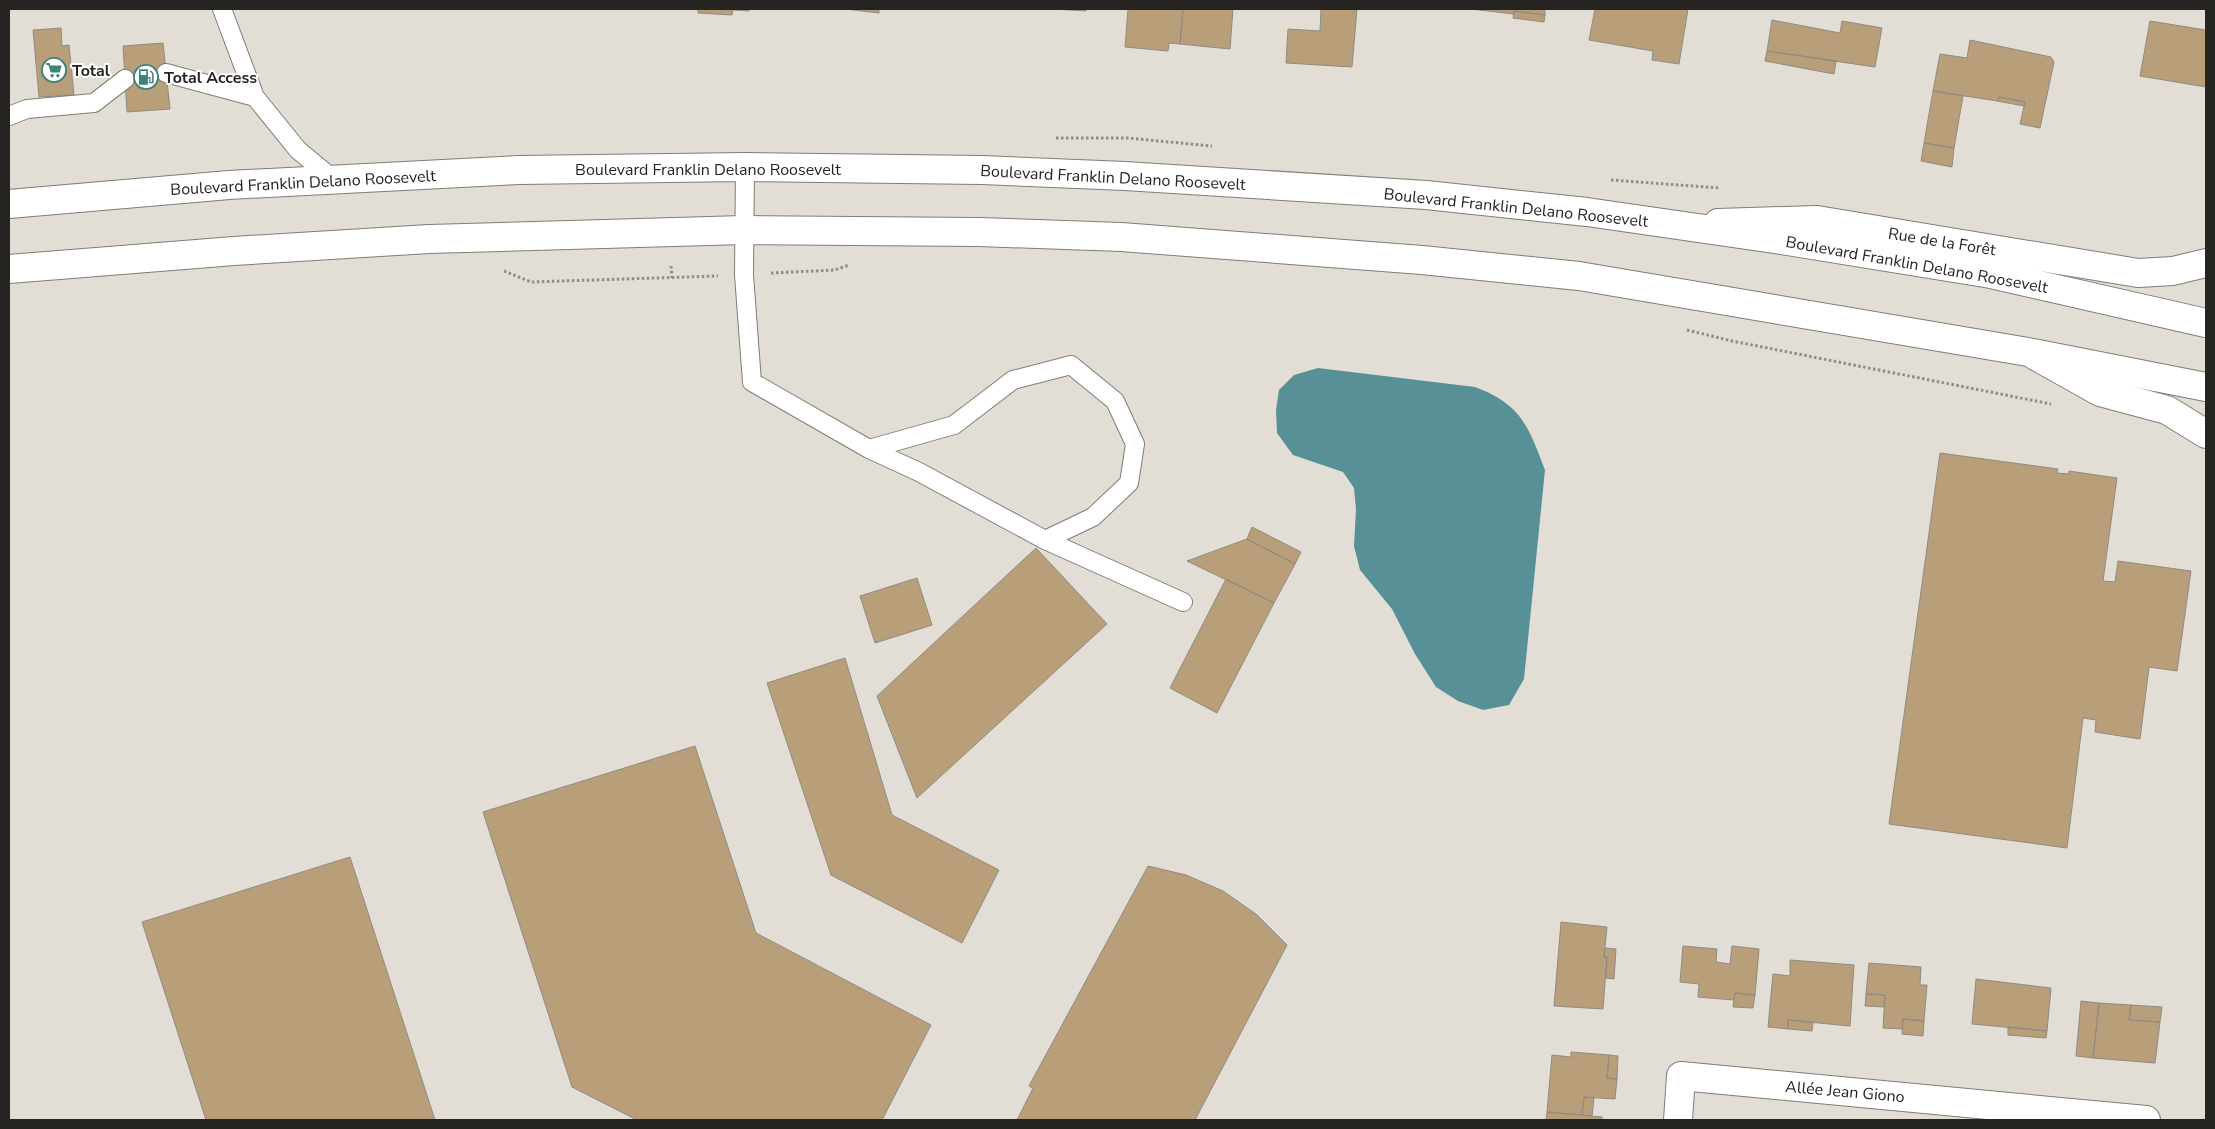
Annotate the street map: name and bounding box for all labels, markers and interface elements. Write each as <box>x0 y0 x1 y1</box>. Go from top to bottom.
supermarket icon: Total <box>41 57 67 83</box>
place label: Total <box>72 60 110 82</box>
fuel station icon: Total Access <box>133 64 159 90</box>
place label: Total Access <box>164 67 257 89</box>
street label: Boulevard Franklin Delano Roosevelt <box>575 159 841 181</box>
street label: Boulevard Franklin Delano Roosevelt <box>980 160 1247 196</box>
street label: Boulevard Franklin Delano Roosevelt <box>170 165 437 201</box>
street label: Boulevard Franklin Delano Roosevelt <box>1383 183 1650 233</box>
street label: Rue de la Forêt <box>1886 223 1998 261</box>
street label: Boulevard Franklin Delano Roosevelt <box>1784 231 2050 299</box>
street label: Allée Jean Giono <box>1784 1076 1906 1108</box>

